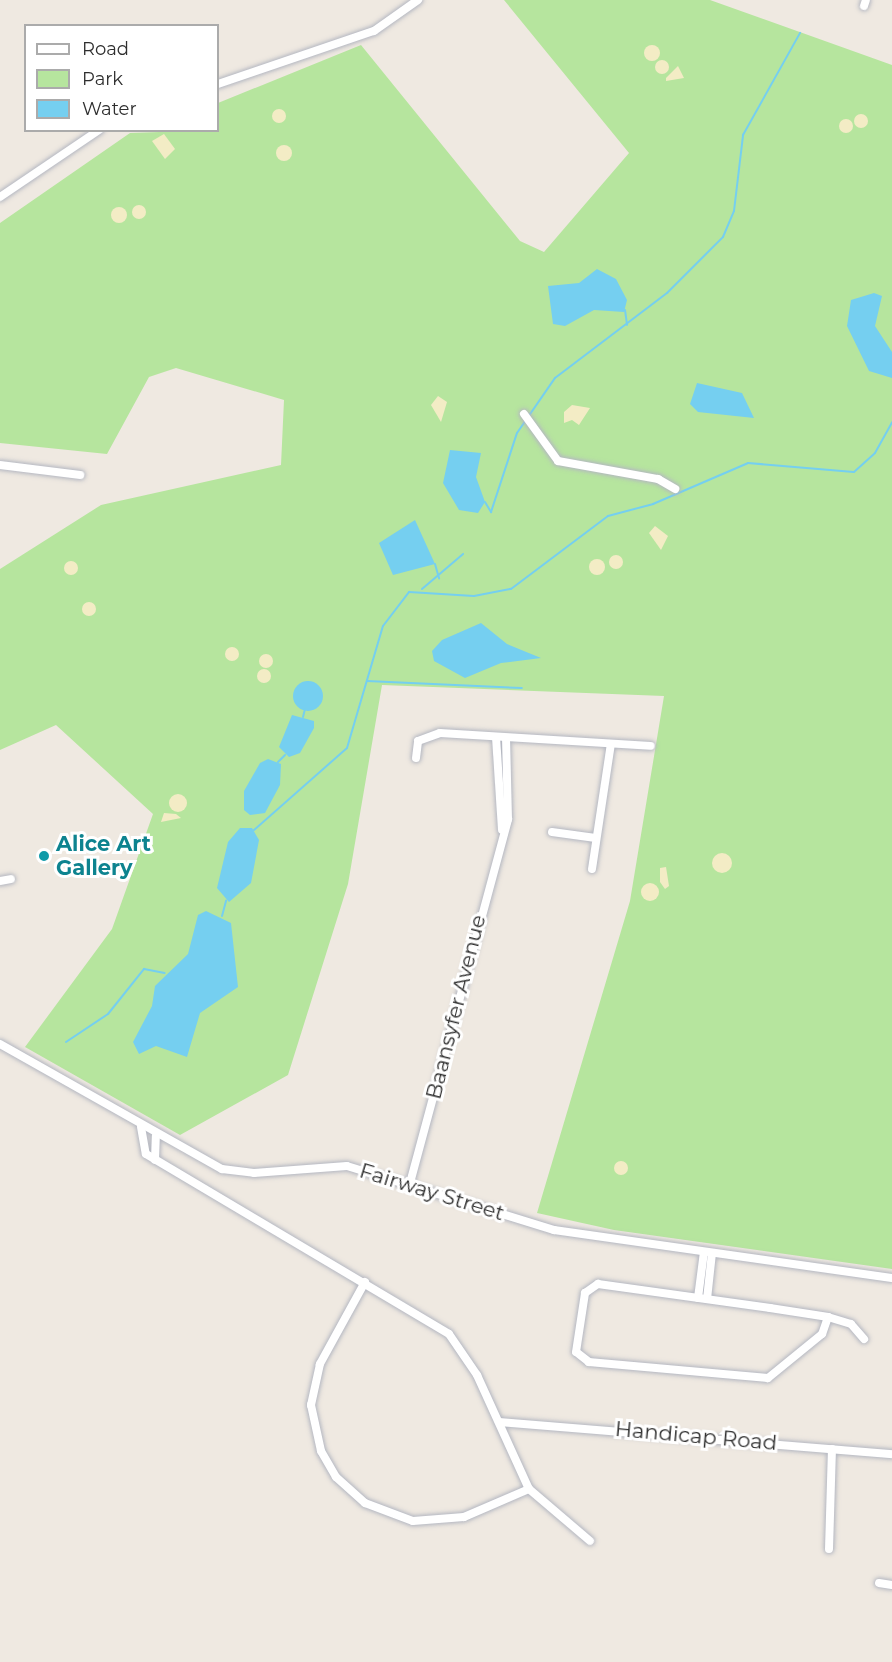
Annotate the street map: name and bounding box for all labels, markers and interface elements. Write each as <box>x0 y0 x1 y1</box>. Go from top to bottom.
legend <box>24 24 219 132</box>
text: Road <box>82 38 129 60</box>
text: Park <box>82 68 123 90</box>
text: Water <box>82 98 137 120</box>
place label: Alice Art Gallery <box>56 831 151 881</box>
marker: Alice Art Gallery <box>37 849 51 863</box>
street label: Baansyfer Avenue <box>421 912 491 1102</box>
street label: Fairway Street <box>357 1158 507 1226</box>
street label: Handicap Road <box>614 1416 778 1456</box>

